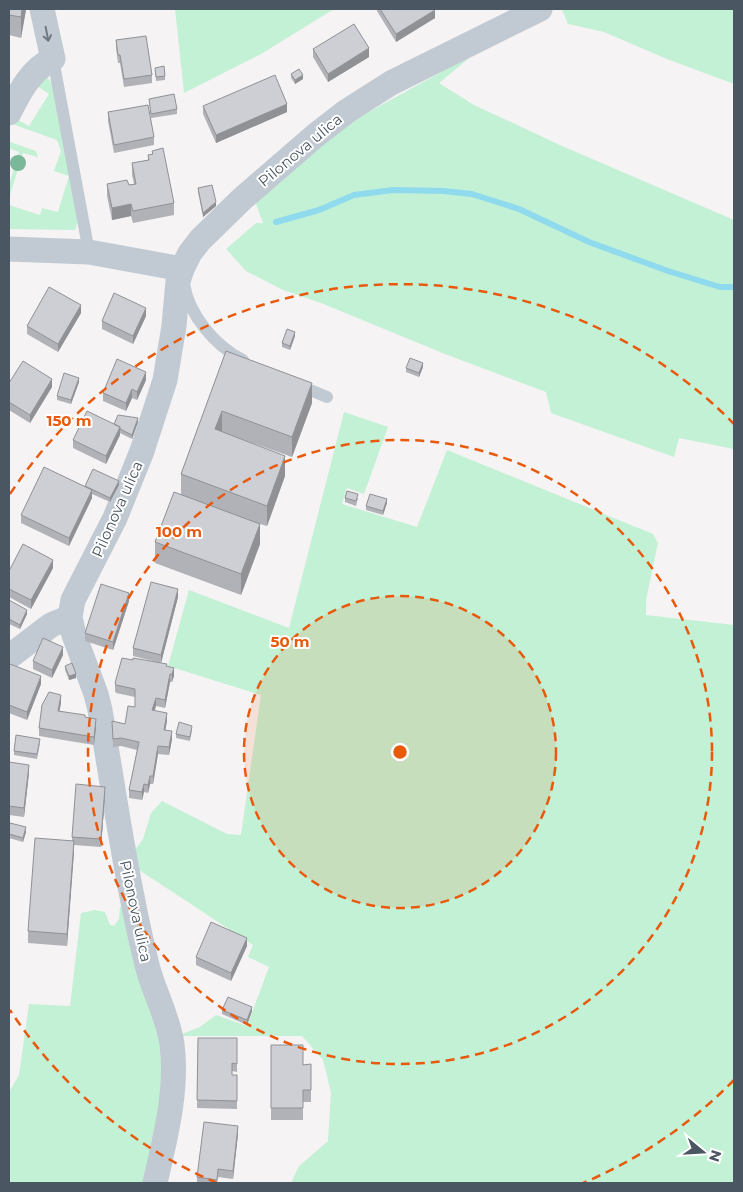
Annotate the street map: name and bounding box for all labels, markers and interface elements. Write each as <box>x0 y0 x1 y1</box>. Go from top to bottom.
one-way arrow <box>43 25 53 41</box>
street label: Pilonova ulica <box>254 109 346 191</box>
text: 150 m <box>47 411 91 430</box>
street label: Pilonova ulica <box>87 458 147 560</box>
text: 100 m <box>156 522 202 541</box>
text: 50 m <box>270 632 310 651</box>
centre of rings <box>391 743 409 761</box>
street label: Pilonova ulica <box>116 858 156 964</box>
north arrow <box>678 1127 728 1177</box>
text: N <box>705 1148 726 1164</box>

